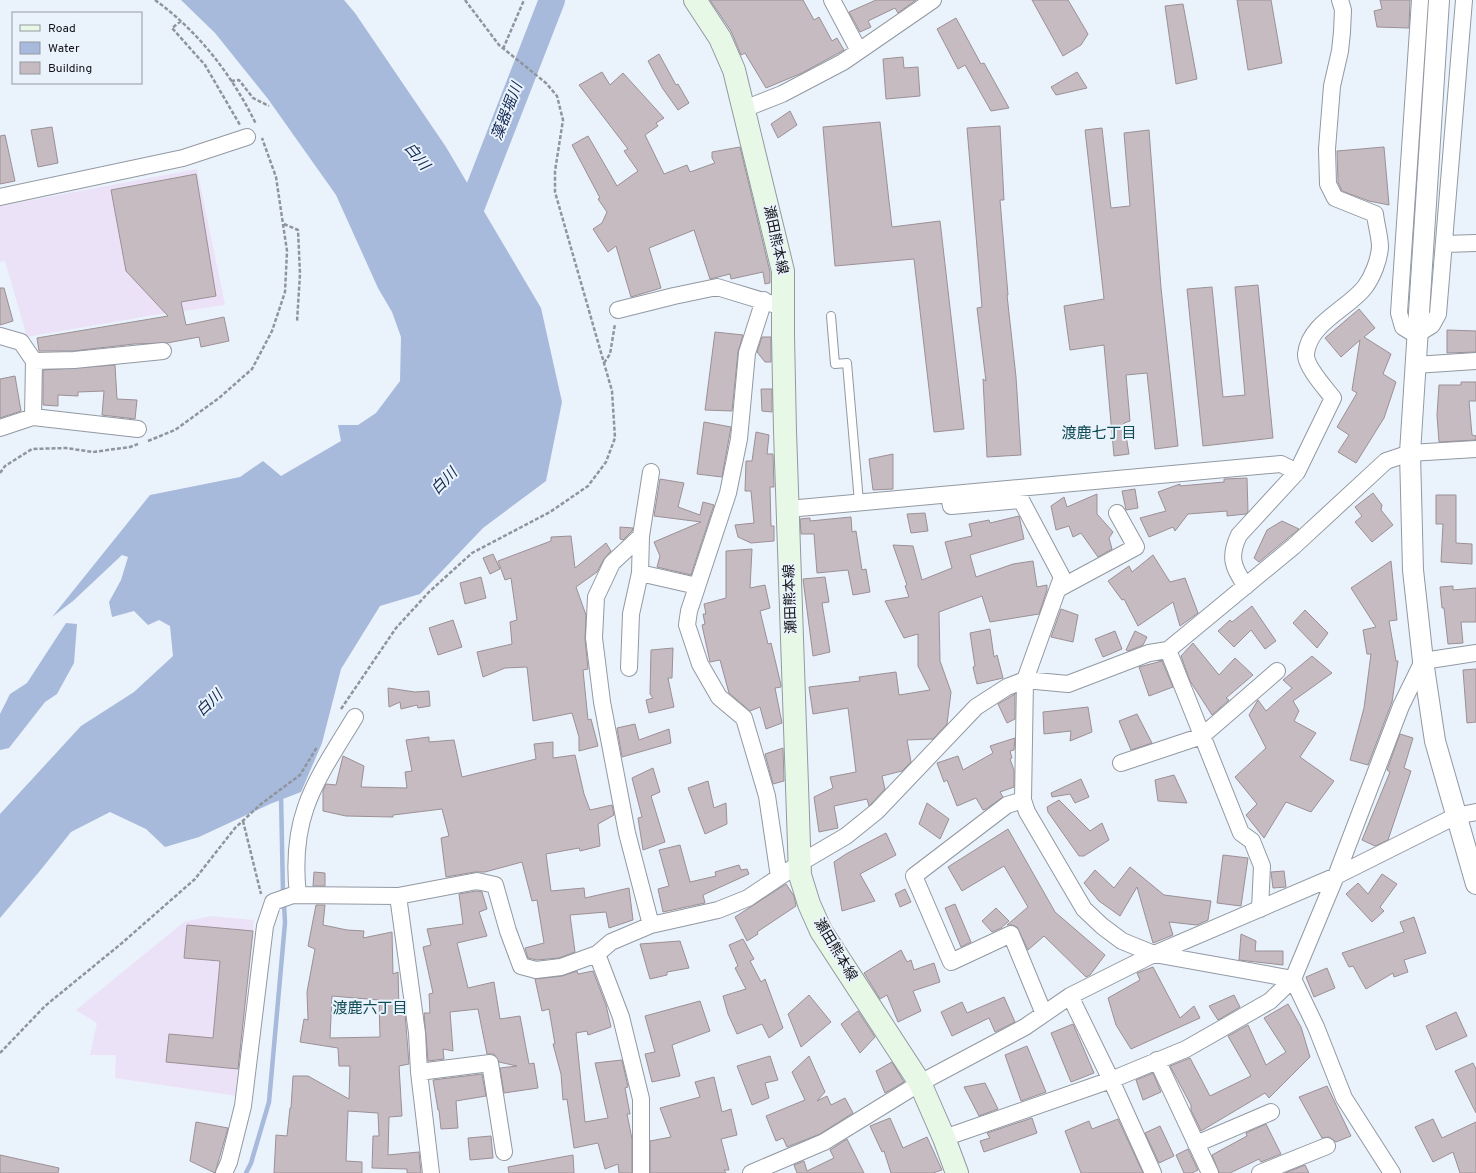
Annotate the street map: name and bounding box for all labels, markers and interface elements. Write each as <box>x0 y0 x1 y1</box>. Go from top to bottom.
legend <box>12 12 142 84</box>
text: Road <box>48 21 76 37</box>
text: Water <box>48 41 80 57</box>
text: Building <box>48 61 92 77</box>
water label: 藻器堀川 <box>488 79 528 143</box>
water label: 白川 <box>399 139 434 176</box>
street label: 瀬田熊本線 <box>759 204 792 276</box>
district label: 渡鹿七丁目 <box>1061 425 1137 444</box>
water label: 白川 <box>428 463 464 499</box>
street label: 瀬田熊本線 <box>780 564 801 634</box>
water label: 白川 <box>193 685 229 721</box>
street label: 瀬田熊本線 <box>810 915 861 984</box>
district label: 渡鹿六丁目 <box>332 1000 408 1019</box>

